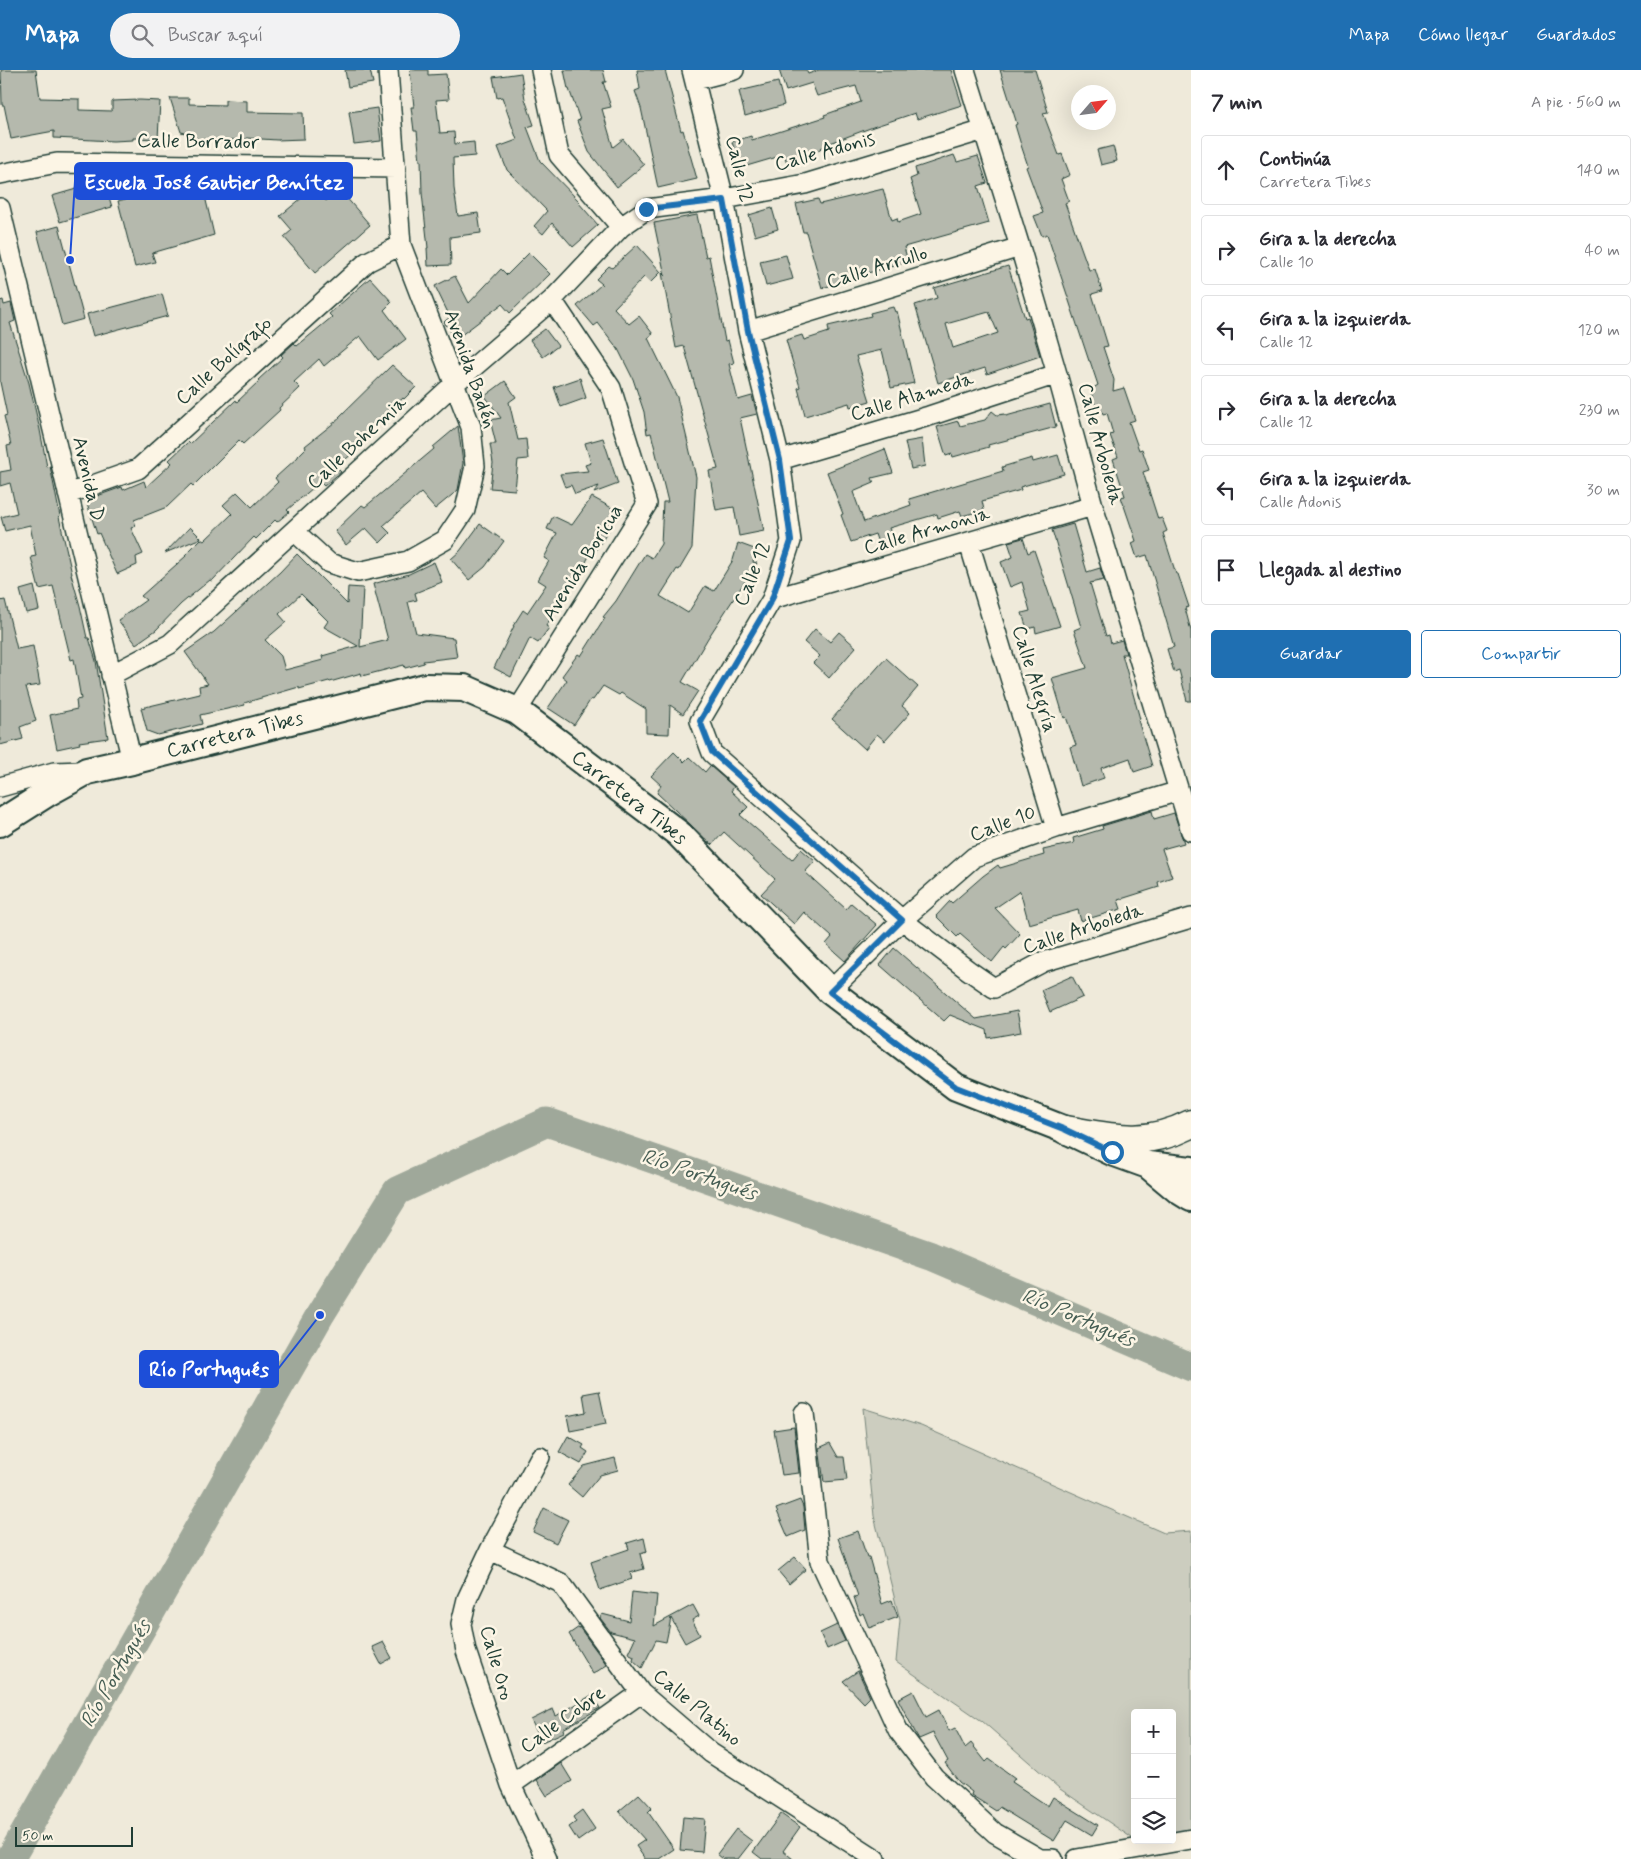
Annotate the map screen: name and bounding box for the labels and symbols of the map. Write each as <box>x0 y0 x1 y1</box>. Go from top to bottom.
north arrow <box>1071 85 1116 130</box>
street label: Calle Adonis <box>772 126 878 178</box>
street label: Calle Borrador <box>137 127 260 157</box>
street label: Calle 12 <box>718 133 760 205</box>
callout: Escuela José Gautier Benítez <box>75 163 352 199</box>
text: Escuela José Gautier Benítez <box>84 169 345 197</box>
route end <box>635 198 658 221</box>
street label: Calle Arrullo <box>823 240 931 296</box>
street label: Avenida Badén <box>437 306 503 432</box>
street label: Calle Bolígrafo <box>170 310 280 413</box>
street label: Calle Alameda <box>847 365 978 429</box>
street label: Calle Arboleda <box>1071 380 1129 509</box>
street label: Calle Bohemia <box>301 389 413 496</box>
street label: Avenida D <box>65 434 111 524</box>
street label: Avenida Boricua <box>536 499 630 627</box>
street label: Calle Armonia <box>861 500 994 562</box>
street label: Calle 12 <box>728 537 778 611</box>
street label: Calle Alegría <box>1003 622 1063 736</box>
street label: Carretera Tibes <box>164 705 306 765</box>
street label: Carretera Tibes <box>566 744 693 852</box>
street label: Calle 10 <box>966 799 1040 849</box>
street label: Calle Arboleda <box>1019 897 1148 961</box>
route start <box>1101 1141 1124 1164</box>
water label: Río Portugués <box>638 1142 762 1208</box>
water label: Río Portugués <box>1017 1282 1140 1355</box>
callout: Río Portugués <box>140 1351 278 1387</box>
text: Río Portugués <box>149 1356 270 1384</box>
water label: Río Portugués <box>74 1614 159 1733</box>
street label: Calle Oro <box>472 1622 520 1704</box>
street label: Calle Platino <box>647 1663 747 1753</box>
street label: Calle Cobre <box>515 1680 611 1760</box>
scale bar <box>15 1824 132 1847</box>

